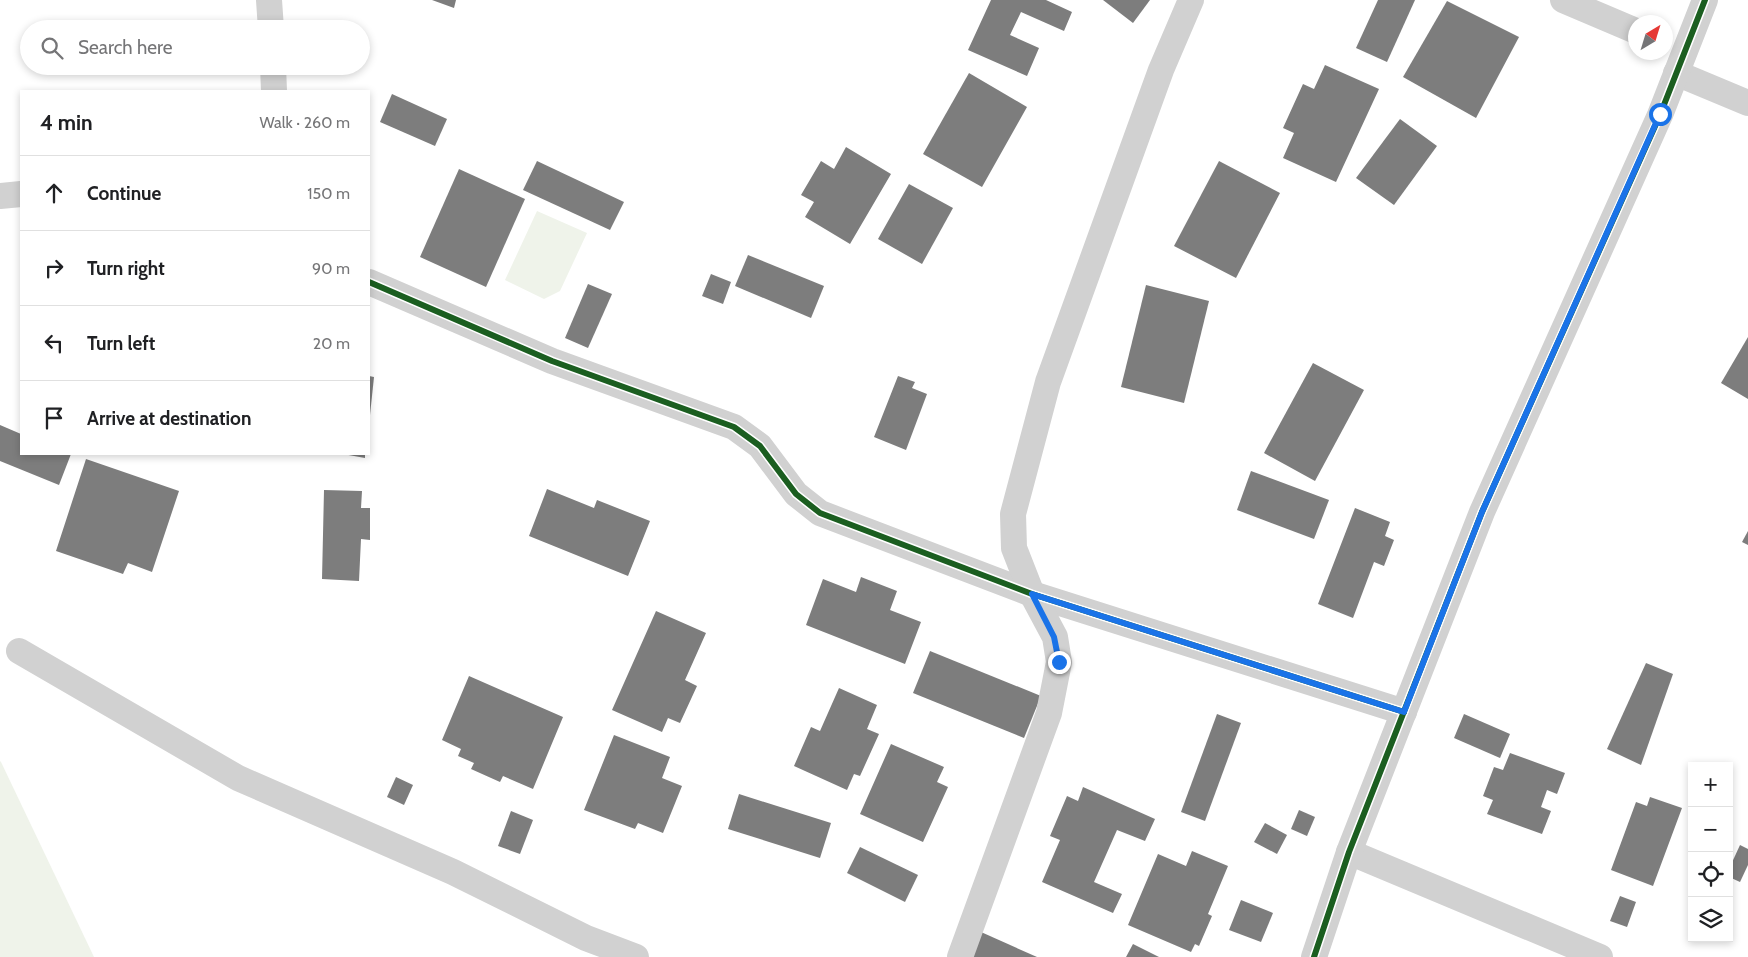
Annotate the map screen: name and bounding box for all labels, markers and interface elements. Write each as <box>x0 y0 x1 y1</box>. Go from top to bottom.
north arrow <box>1628 15 1673 60</box>
search box <box>20 20 370 75</box>
icon: search <box>38 34 66 62</box>
text: Search here <box>78 36 172 59</box>
route start <box>1649 103 1672 126</box>
text: 4 min <box>40 110 93 135</box>
text: Walk · 260 m <box>260 113 350 132</box>
icon: ahead <box>40 179 68 207</box>
text: Continue <box>87 182 161 205</box>
text: 150 m <box>307 184 350 203</box>
icon: right <box>40 254 68 282</box>
text: Turn right <box>87 257 165 280</box>
text: 90 m <box>312 259 350 278</box>
icon: left <box>40 329 68 357</box>
text: Turn left <box>87 332 155 355</box>
text: 20 m <box>313 334 350 353</box>
icon: arrive <box>40 404 68 432</box>
text: Arrive at destination <box>87 407 251 430</box>
route end <box>1048 651 1071 674</box>
map controls <box>1688 762 1733 942</box>
button: + <box>1688 762 1733 807</box>
button: − <box>1688 807 1733 852</box>
button: locate <box>1688 852 1733 897</box>
button: layers <box>1688 897 1733 942</box>

